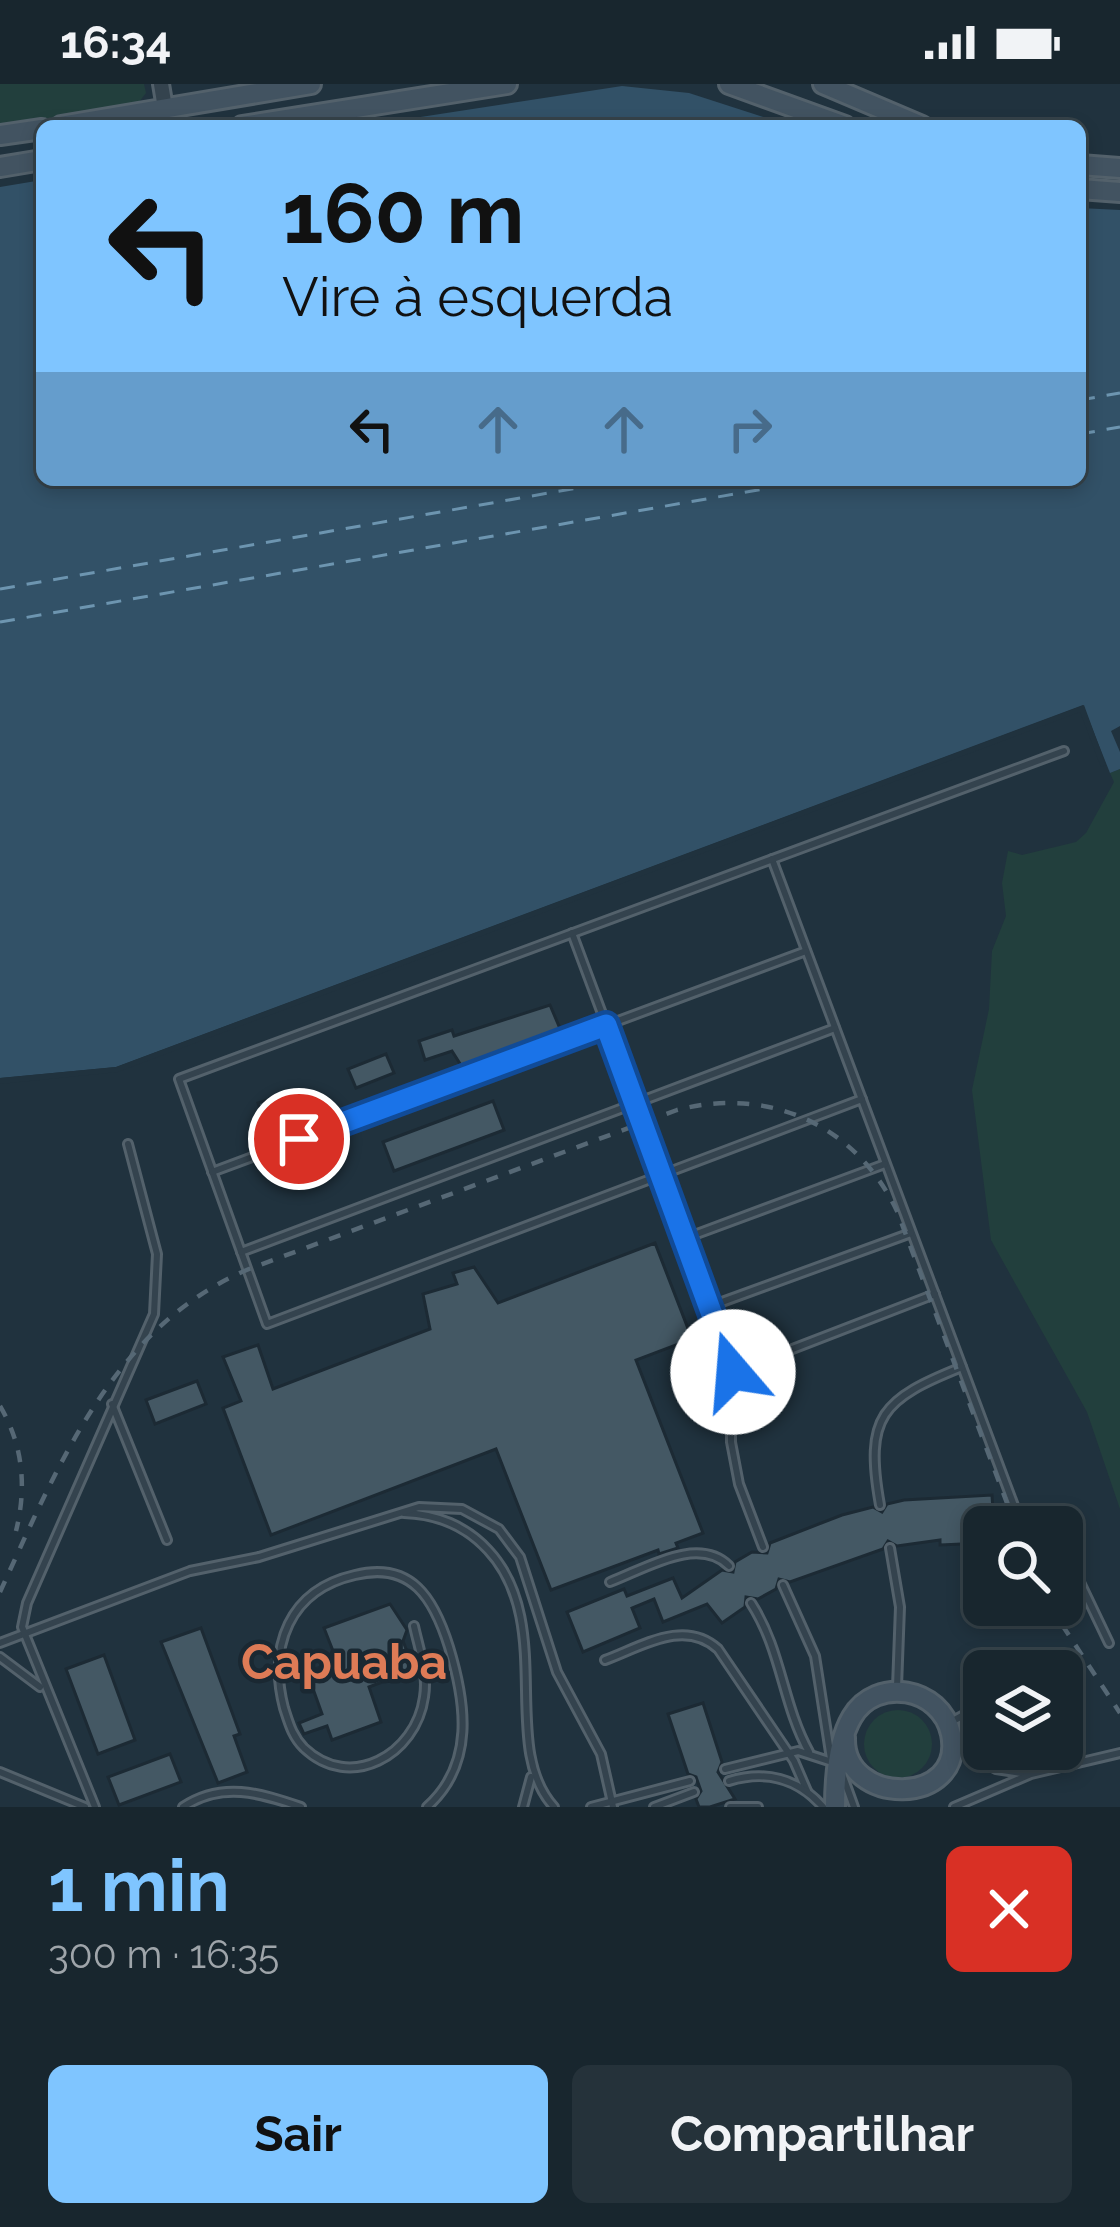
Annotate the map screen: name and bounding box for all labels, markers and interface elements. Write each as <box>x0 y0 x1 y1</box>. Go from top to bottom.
text: 16:34 <box>60 16 171 69</box>
text: 160 m <box>282 164 524 263</box>
icon: left <box>84 168 240 324</box>
text: Vire à esquerda <box>282 265 673 329</box>
icon: left <box>339 396 405 462</box>
icon: ahead <box>465 396 531 462</box>
icon: ahead <box>591 396 657 462</box>
icon: right <box>717 396 783 462</box>
pin <box>248 1088 350 1190</box>
icon: arrive <box>266 1106 332 1172</box>
position arrow <box>670 1309 796 1435</box>
map controls <box>963 1506 1083 1770</box>
button: search <box>963 1506 1083 1626</box>
district label: Capuaba <box>241 1634 447 1690</box>
button: layers <box>963 1650 1083 1770</box>
text: 1 min <box>48 1843 230 1928</box>
button: close <box>946 1846 1072 1972</box>
text: 300 m · 16:35 <box>48 1931 279 1977</box>
button: Sair <box>48 2065 548 2203</box>
button: Compartilhar <box>572 2065 1072 2203</box>

